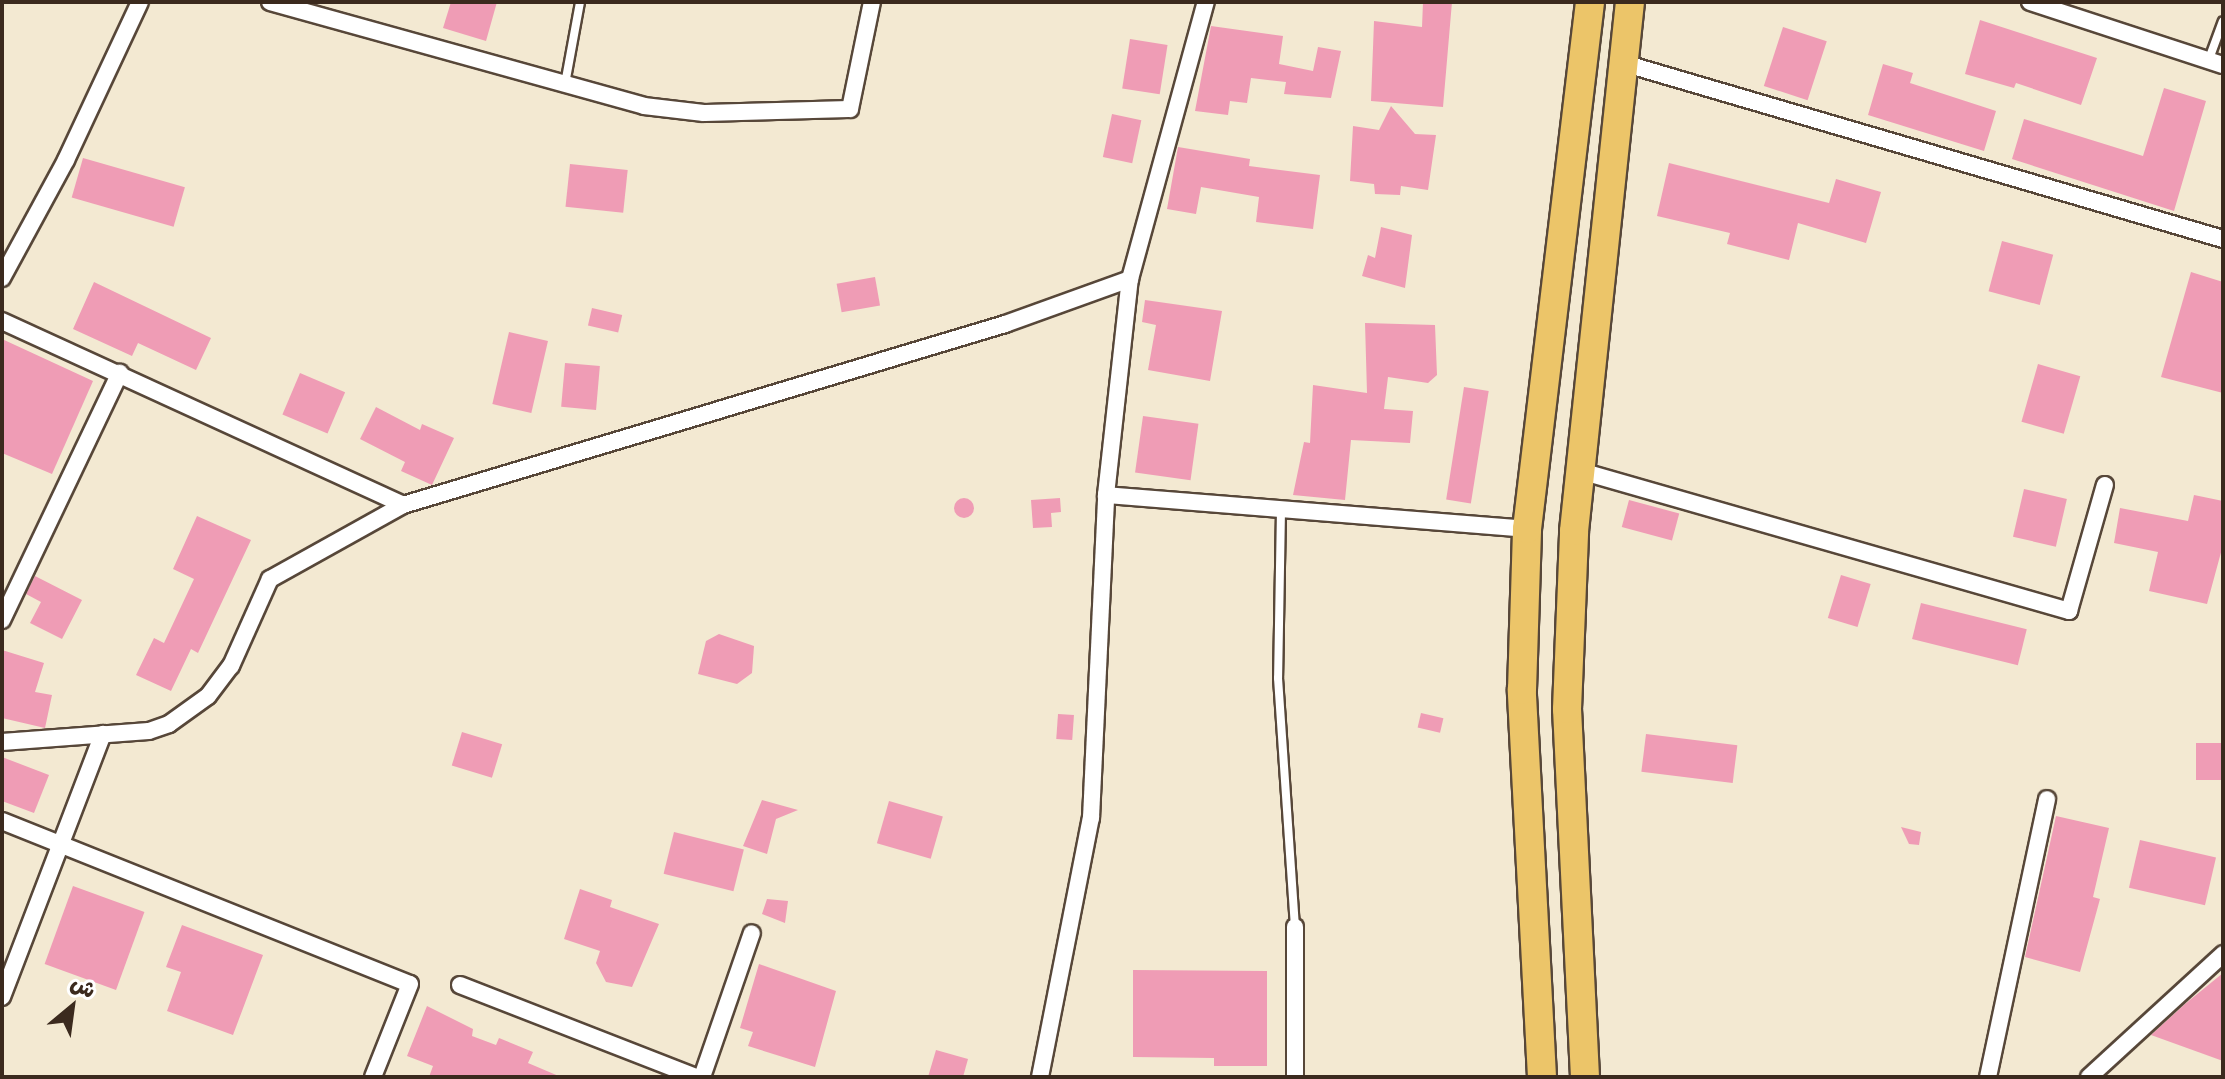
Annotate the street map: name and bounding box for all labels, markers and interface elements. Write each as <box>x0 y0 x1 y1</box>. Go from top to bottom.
north arrow <box>32 967 112 1047</box>
text: ش <box>66 967 101 1004</box>

